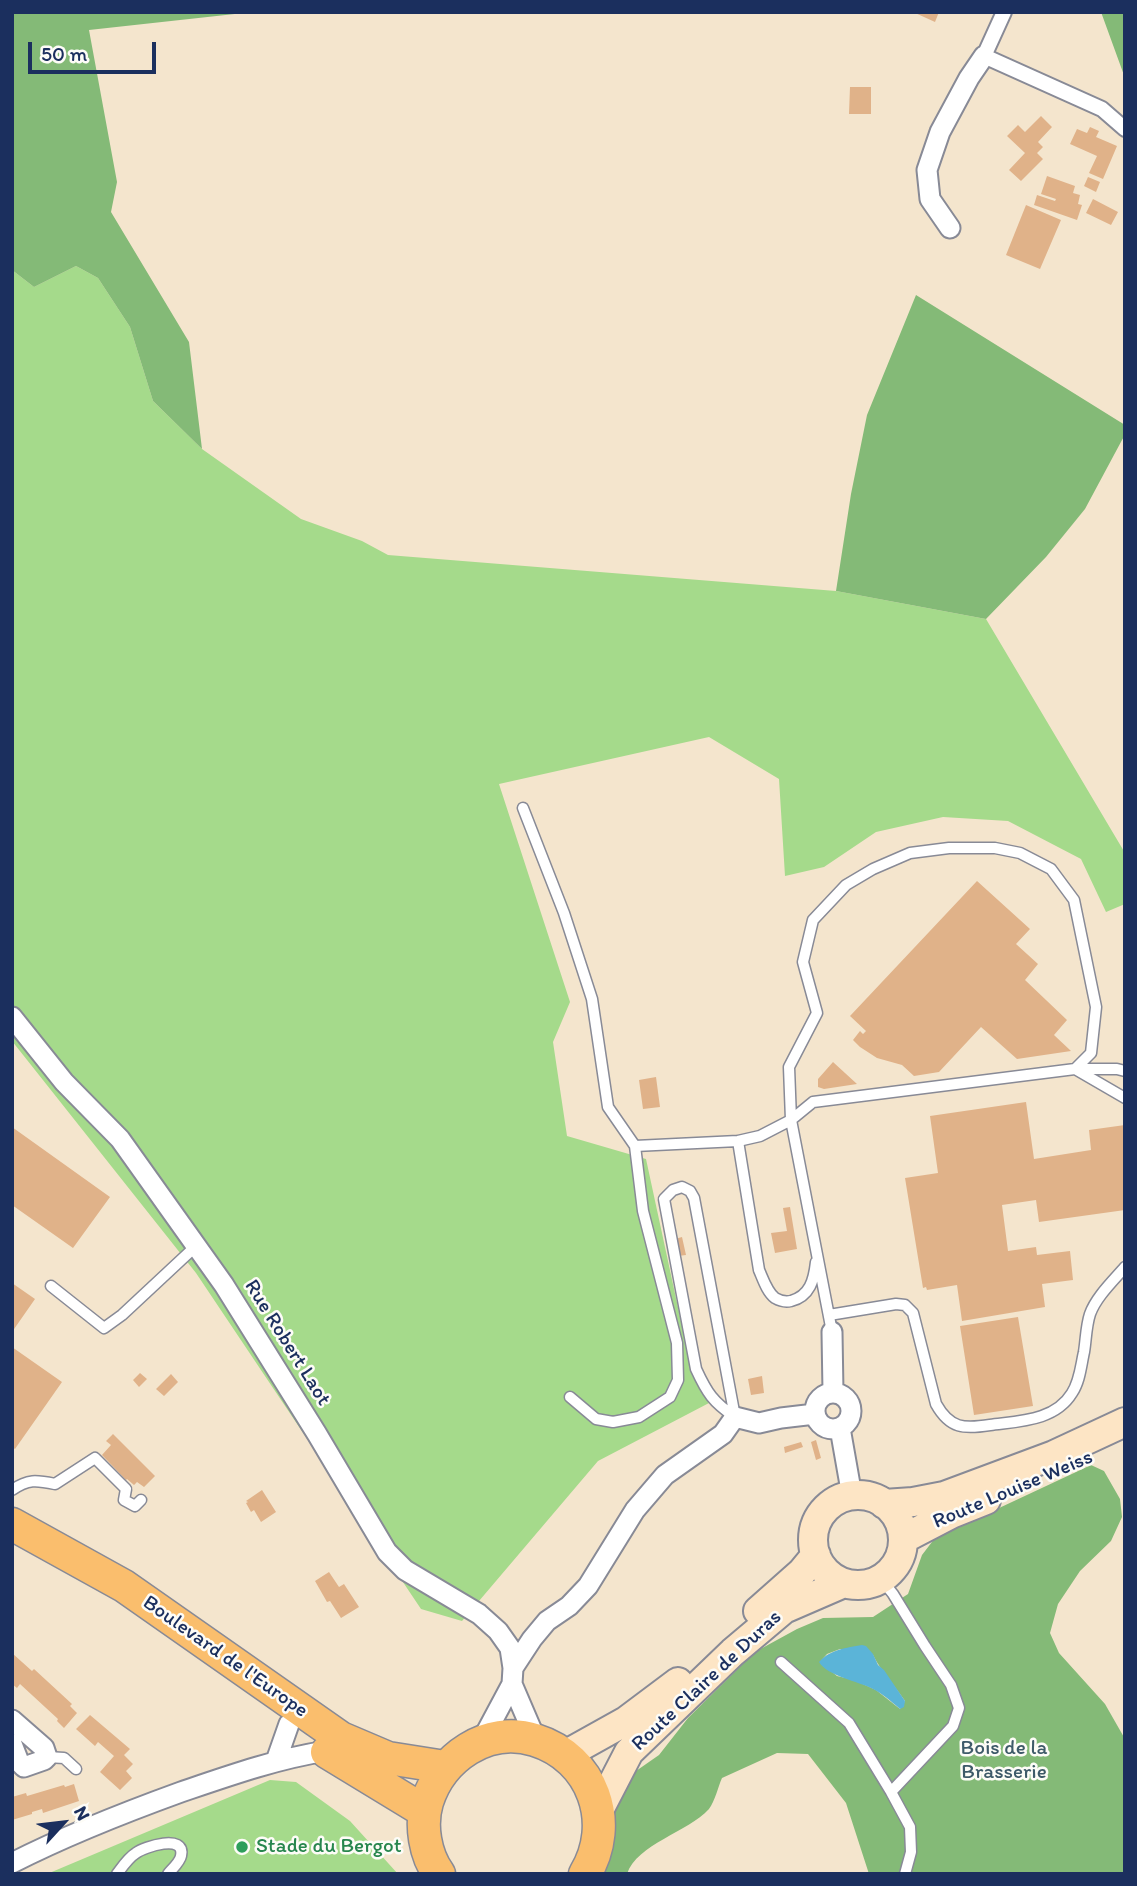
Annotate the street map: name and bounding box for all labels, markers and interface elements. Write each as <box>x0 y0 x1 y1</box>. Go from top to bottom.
scale bar <box>32 28 159 72</box>
text: 50 m <box>41 41 87 66</box>
street label: Rue Robert Laot <box>238 1275 336 1411</box>
street label: Route Louise Weiss <box>929 1445 1097 1535</box>
street label: Boulevard de l'Europe <box>137 1590 313 1724</box>
street label: Route Claire de Duras <box>627 1605 787 1757</box>
park label: Bois de la Brasserie <box>961 1736 1047 1786</box>
north arrow <box>28 1788 98 1858</box>
text: N <box>69 1802 95 1824</box>
place label: Stade du Bergot <box>256 1834 402 1860</box>
marker: Stade du Bergot <box>234 1839 250 1855</box>

